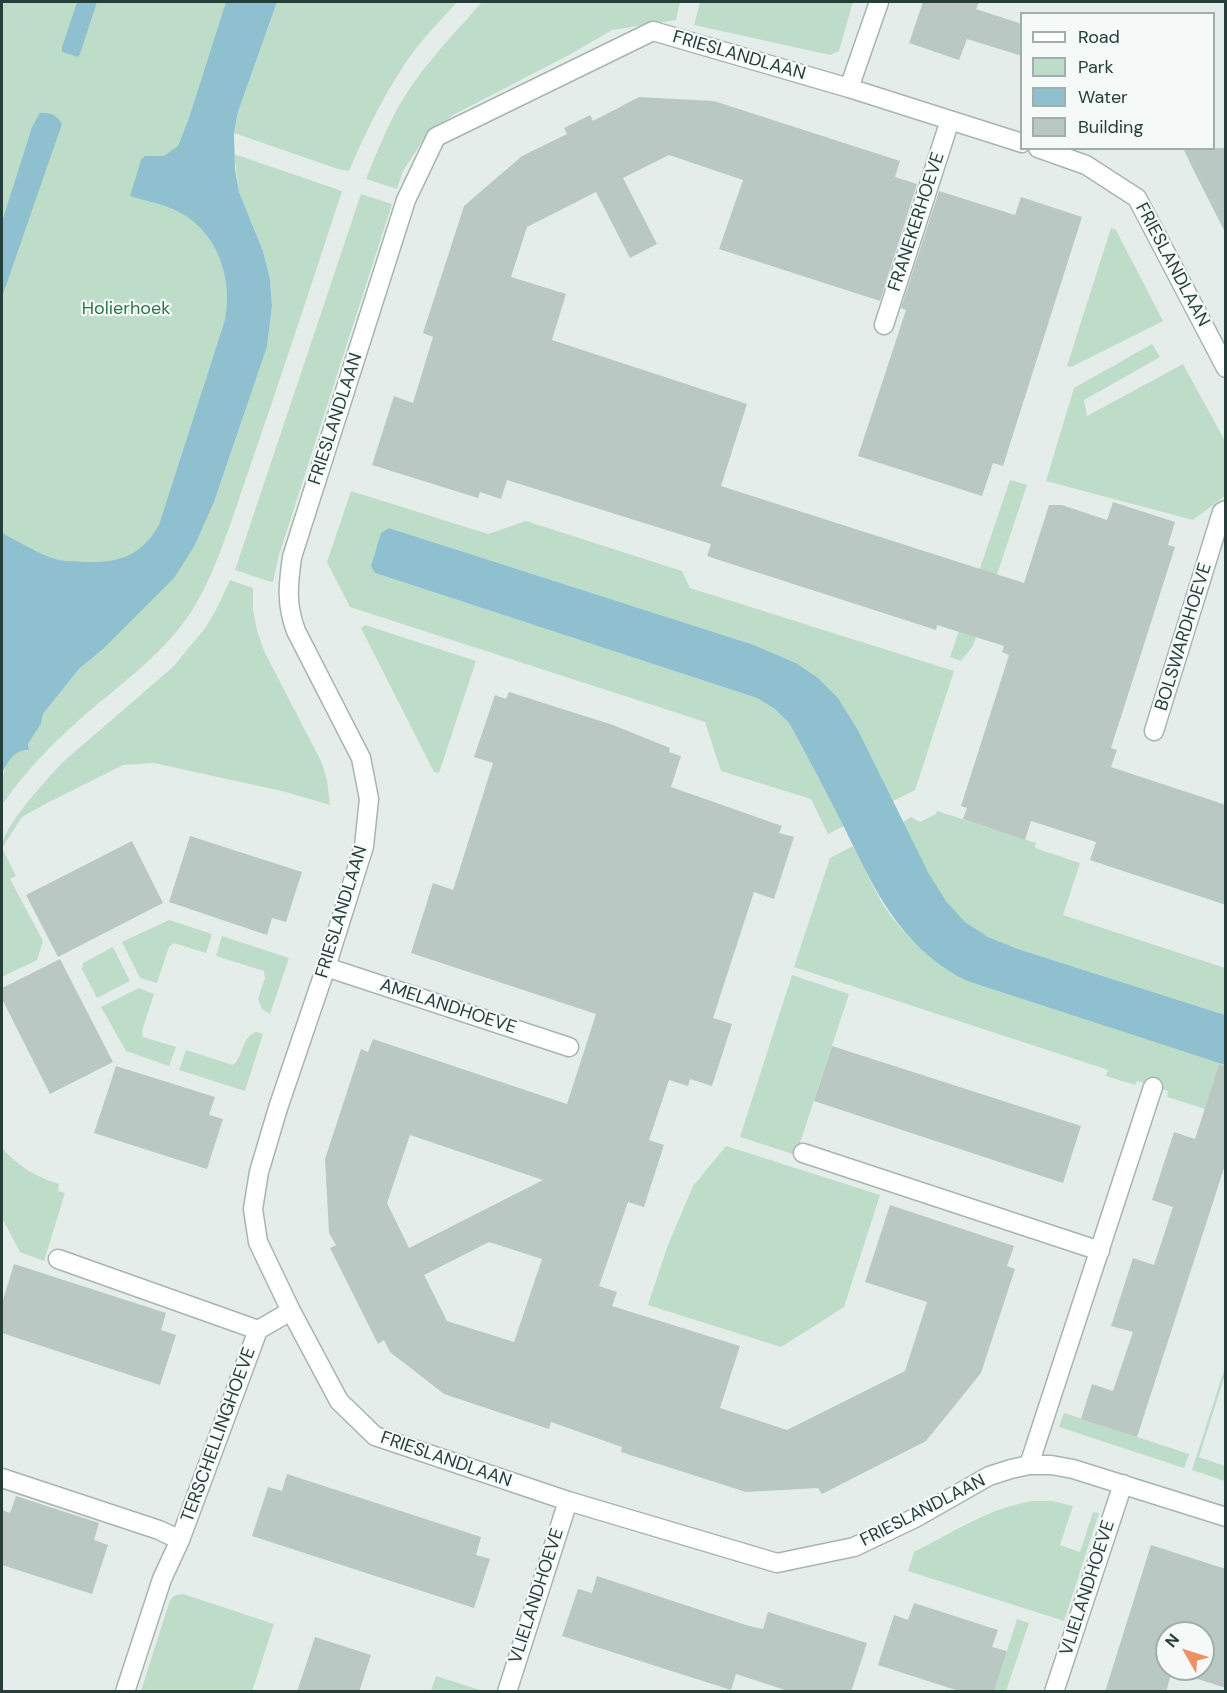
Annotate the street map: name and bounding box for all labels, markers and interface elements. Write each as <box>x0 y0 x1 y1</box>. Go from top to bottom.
legend <box>1020 12 1215 150</box>
text: Road <box>1078 25 1120 49</box>
street label: FRIESLANDLAAN <box>670 27 808 85</box>
text: Park <box>1078 55 1114 79</box>
text: Water <box>1078 85 1128 109</box>
text: Building <box>1078 115 1143 139</box>
street label: FRANEKERHOEVE <box>884 150 950 294</box>
street label: FRIESLANDLAAN <box>1130 199 1214 331</box>
park label: Holierhoek <box>82 298 170 320</box>
street label: FRIESLANDLAAN <box>305 350 367 488</box>
street label: BOLSWARDHOEVE <box>1151 560 1217 714</box>
street label: FRIESLANDLAAN <box>312 843 372 981</box>
street label: AMELANDHOEVE <box>377 975 519 1039</box>
street label: TERSCHELLINGHOEVE <box>177 1345 261 1525</box>
street label: FRIESLANDLAAN <box>378 1427 514 1493</box>
street label: FRIESLANDLAAN <box>857 1470 989 1552</box>
street label: VLIELANDHOEVE <box>1056 1518 1120 1658</box>
street label: VLIELANDHOEVE <box>505 1526 569 1666</box>
north arrow <box>1155 1621 1215 1681</box>
text: N <box>1160 1629 1184 1652</box>

